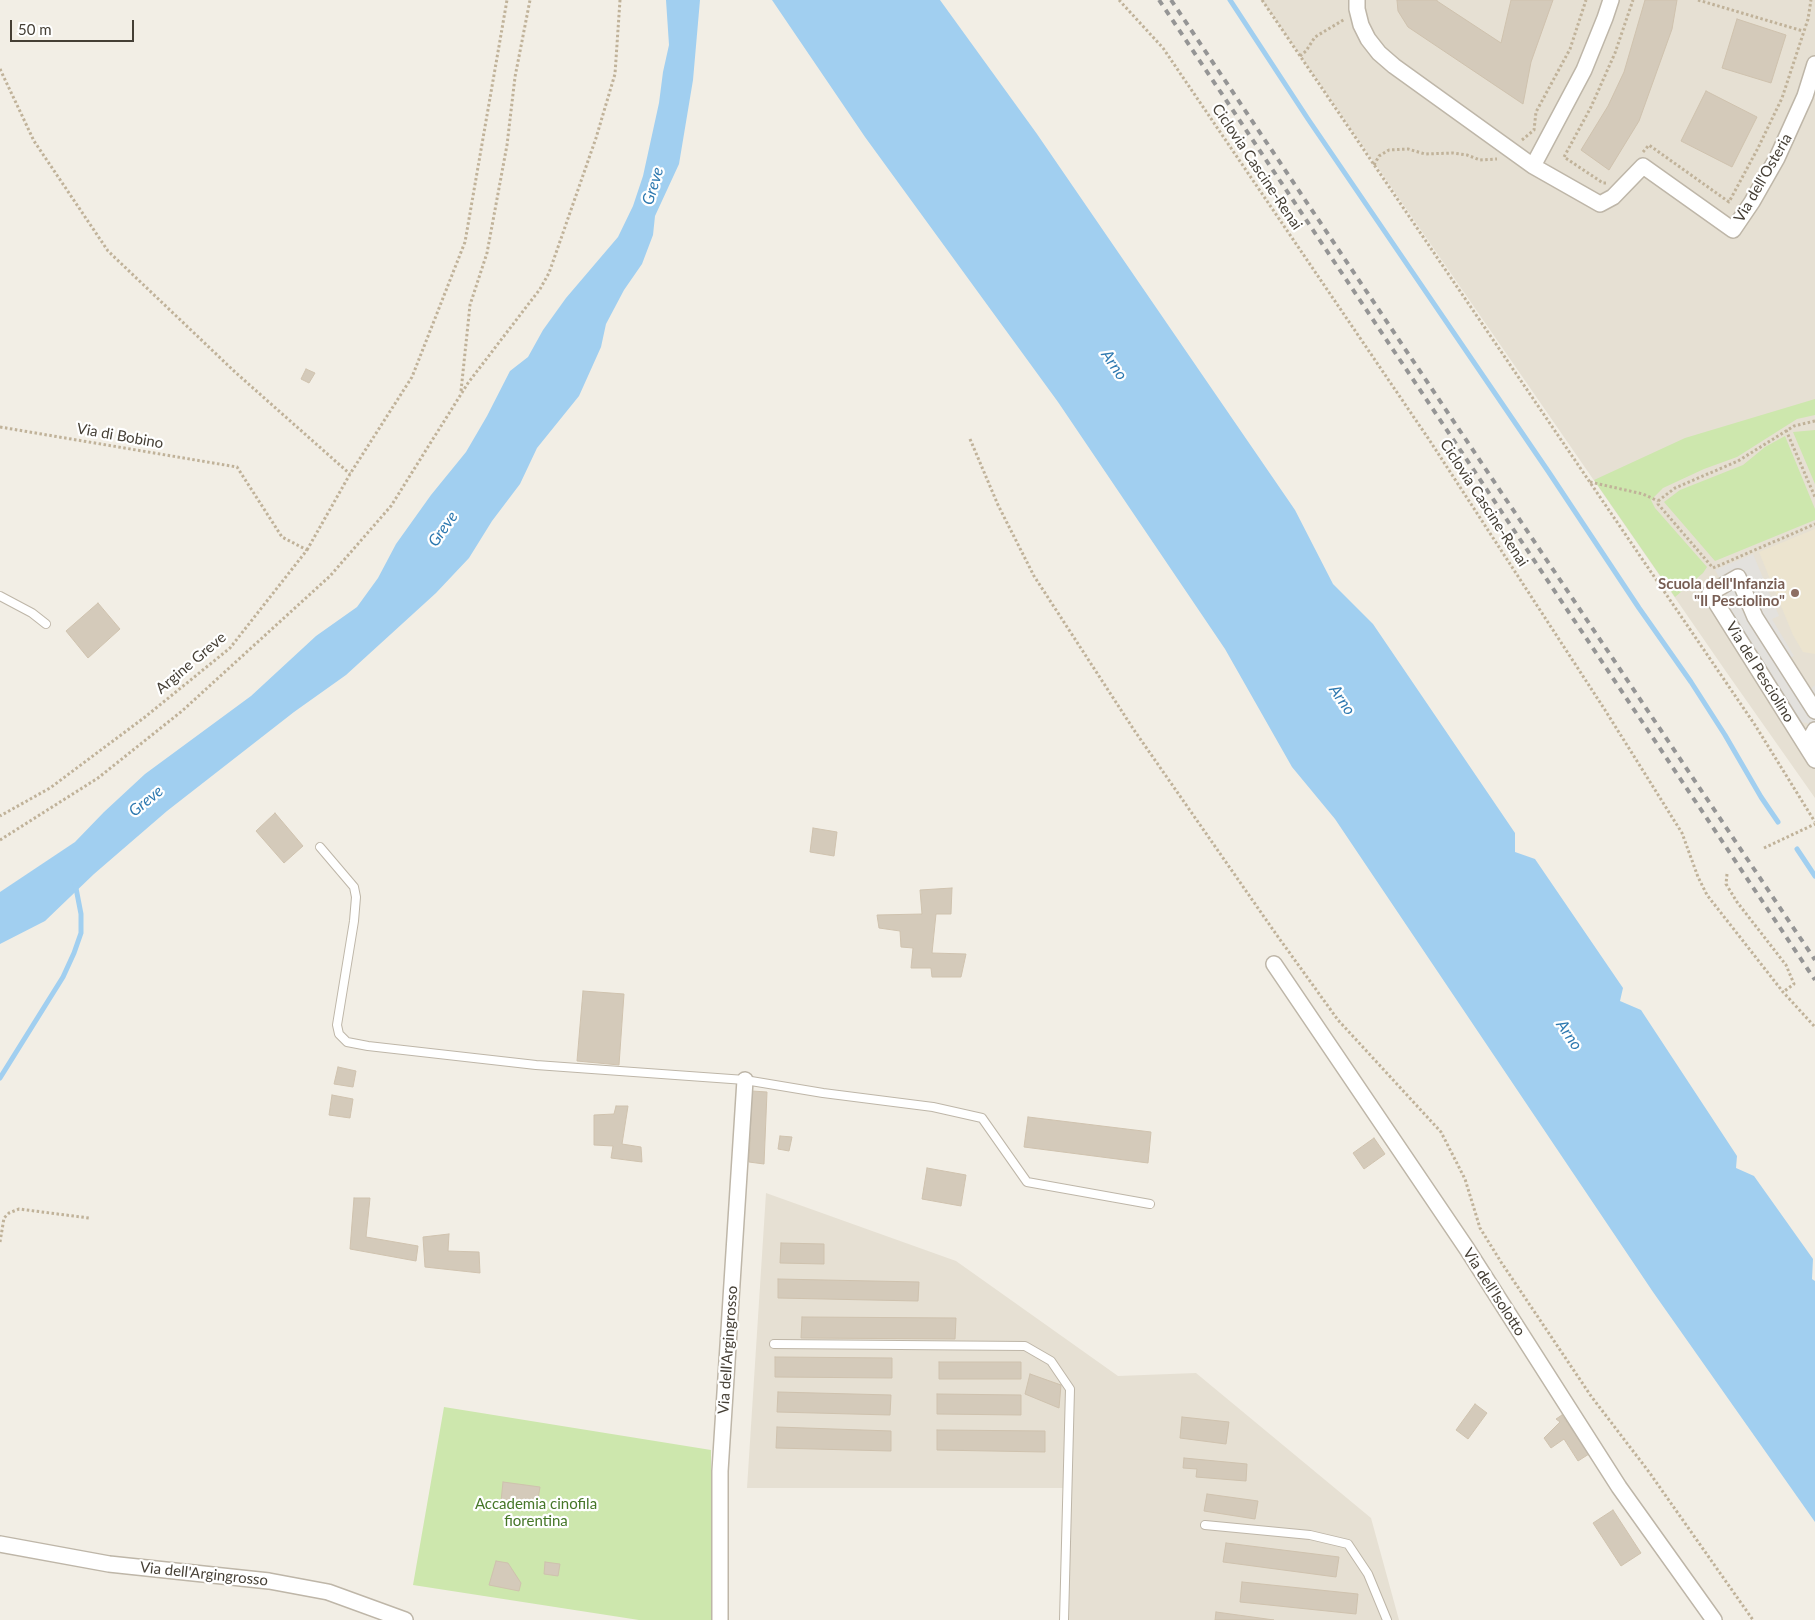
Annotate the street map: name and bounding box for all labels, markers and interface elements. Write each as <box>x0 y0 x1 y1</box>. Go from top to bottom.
scale bar <box>12 10 136 42</box>
text: 50 m <box>18 20 52 38</box>
street label: Ciclovia Cascine-Renai <box>1208 101 1306 233</box>
street label: Via dell'Osteria <box>1730 130 1796 226</box>
water label: Greve <box>638 165 668 207</box>
water label: Arno <box>1097 346 1131 384</box>
street label: Via di Bobino <box>75 420 165 452</box>
street label: Ciclovia Cascine-Renai <box>1436 436 1532 570</box>
water label: Greve <box>424 508 462 550</box>
place label: Scuola dell'Infanzia "Il Pesciolino" <box>1658 575 1785 610</box>
marker: Scuola dell'Infanzia "Il Pesciolino" <box>1789 587 1801 599</box>
street label: Via del Pesciolino <box>1722 618 1798 726</box>
street label: Argine Greve <box>152 628 230 698</box>
water label: Arno <box>1325 681 1359 719</box>
water label: Greve <box>125 781 167 821</box>
water label: Arno <box>1552 1016 1586 1054</box>
street label: Via dell'Isolotto <box>1459 1245 1529 1339</box>
street label: Via dell'Argingrosso <box>715 1285 741 1415</box>
park label: Accademia cinofila fiorentina <box>475 1495 597 1530</box>
street label: Via dell'Argingrosso <box>139 1558 269 1590</box>

